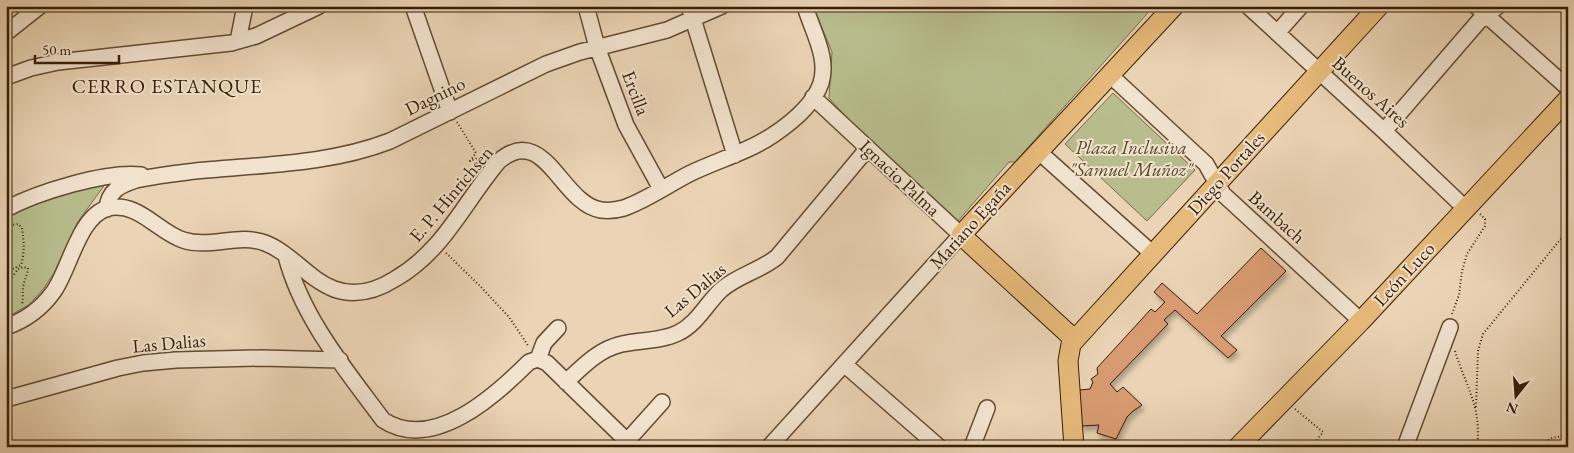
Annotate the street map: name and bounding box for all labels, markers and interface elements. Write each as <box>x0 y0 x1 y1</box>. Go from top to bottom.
scale bar <box>35 32 119 64</box>
text: 50 m <box>42 40 71 59</box>
street label: Buenos Aires <box>1327 51 1415 133</box>
street label: Ercilla <box>616 67 656 119</box>
street label: Dagnino <box>401 71 469 121</box>
district label: CERRO ESTANQUE <box>72 73 262 99</box>
street label: Diego Portales <box>1182 126 1270 220</box>
street label: Ignacio Palma <box>854 134 946 222</box>
park label: Plaza Inclusiva "Samuel Muñoz" <box>1069 135 1194 182</box>
street label: E. P. Hinrichsen <box>403 141 499 247</box>
street label: Mariano Egaña <box>924 175 1016 274</box>
street label: Bambach <box>1243 185 1311 249</box>
street label: León Luco <box>1368 236 1440 312</box>
street label: Las Dalias <box>659 257 731 323</box>
street label: Las Dalias <box>131 327 207 359</box>
north arrow <box>1492 370 1542 420</box>
text: N <box>1504 398 1520 419</box>

